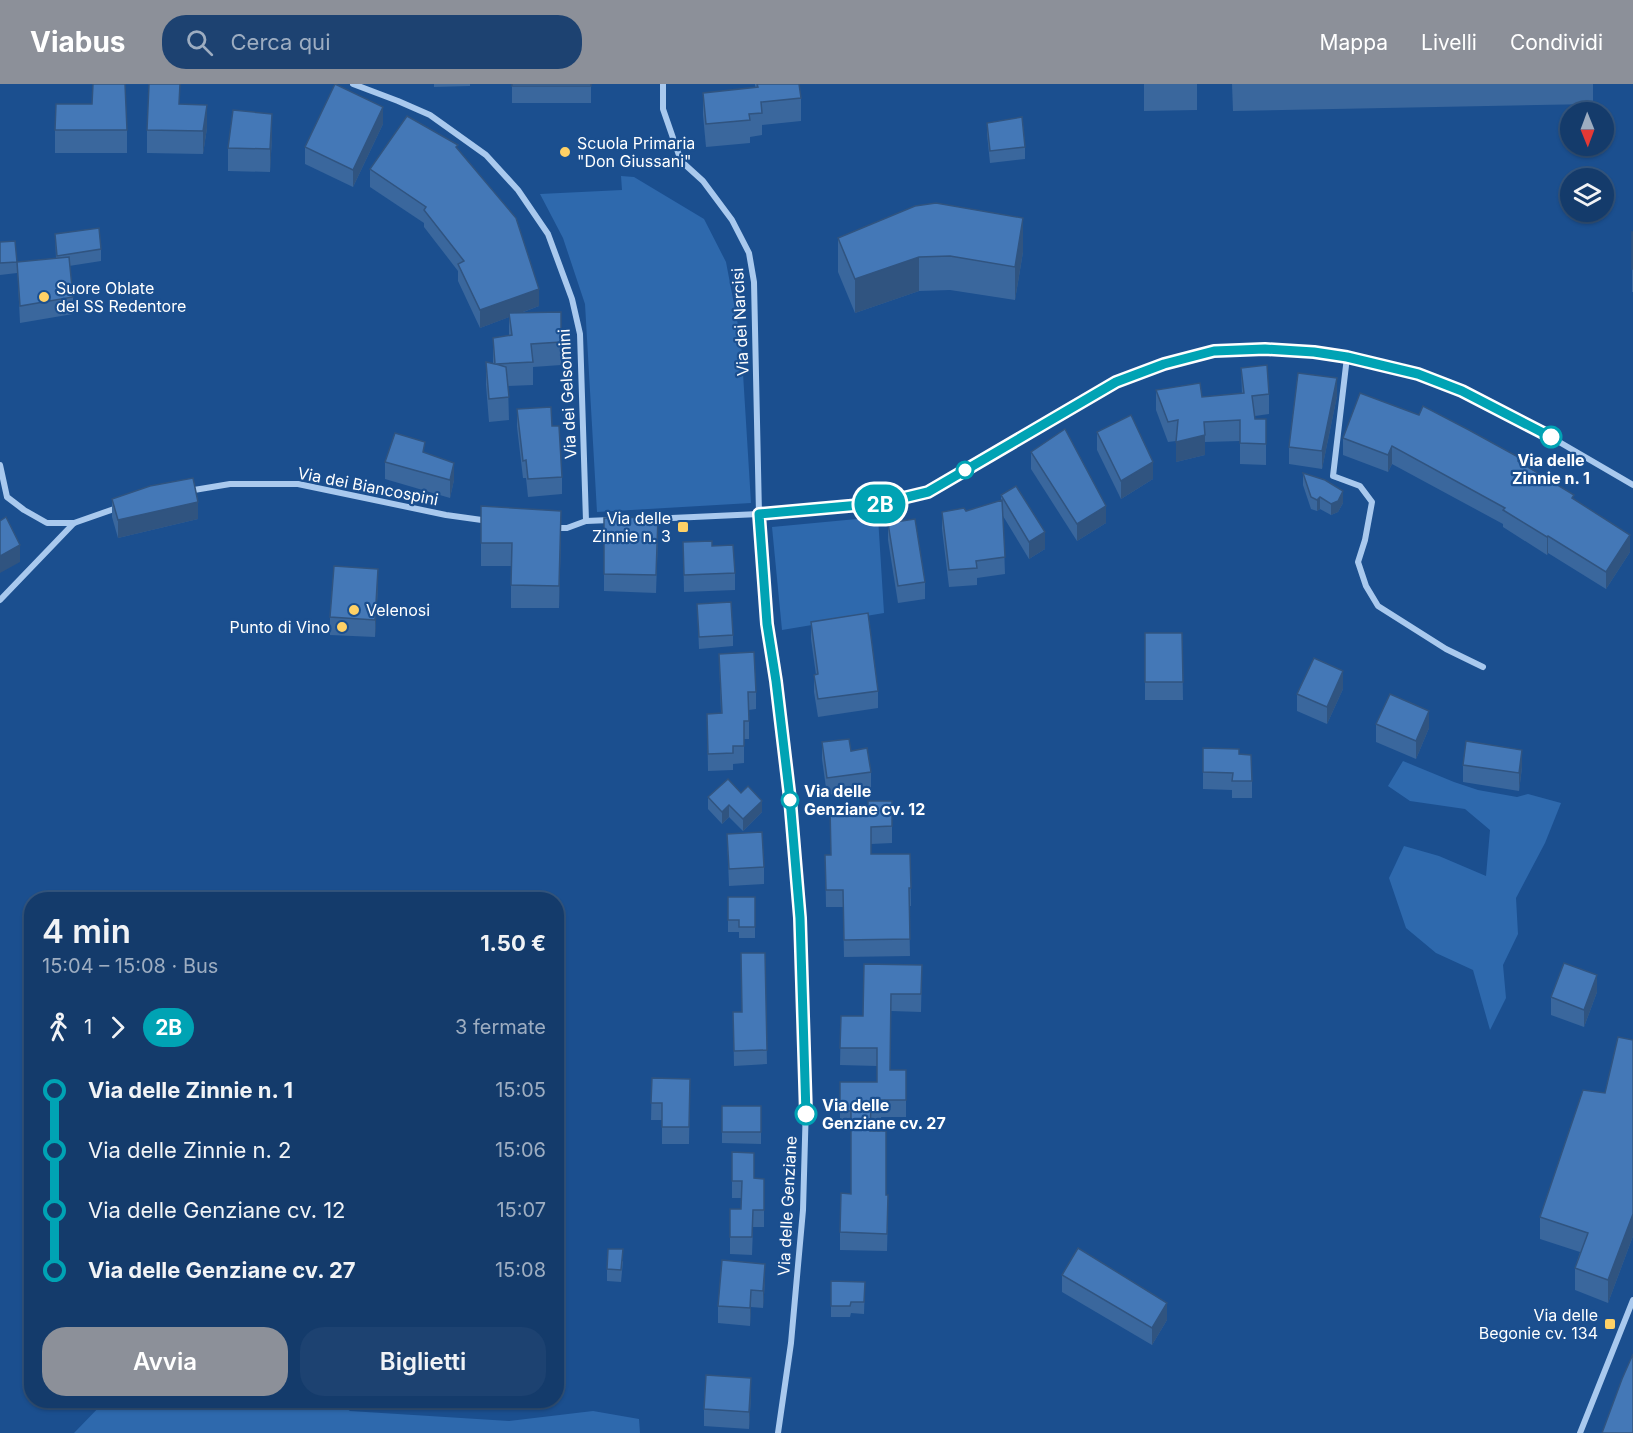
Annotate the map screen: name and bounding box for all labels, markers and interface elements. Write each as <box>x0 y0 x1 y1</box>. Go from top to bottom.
search box <box>162 15 582 69</box>
text: Viabus <box>30 25 126 59</box>
icon: search <box>183 26 216 59</box>
text: Cerca qui <box>231 29 330 55</box>
text: Mappa <box>1320 30 1388 55</box>
text: Livelli <box>1421 30 1477 55</box>
text: Condividi <box>1510 30 1603 55</box>
north arrow <box>1560 102 1614 156</box>
map controls <box>1560 102 1614 222</box>
place label: Scuola Primaria "Don Giussani" <box>577 133 695 171</box>
marker: Scuola Primaria "Don Giussani" <box>558 145 572 159</box>
button: layers <box>1560 168 1614 222</box>
street label: Via dei Narcisi <box>727 268 753 376</box>
place label: Suore Oblate del SS Redentore <box>56 278 186 316</box>
marker: Suore Oblate del SS Redentore <box>37 290 51 304</box>
street label: Via dei Gelsomini <box>554 328 580 460</box>
marker: Via delle Zinnie n. 1 <box>1540 426 1562 448</box>
place label: Via delle Zinnie n. 1 <box>1512 450 1590 488</box>
unlabelled marker <box>956 461 974 479</box>
street label: Via dei Biancospini <box>296 463 440 509</box>
line badge: 2B <box>853 484 907 524</box>
text: 2B <box>866 492 894 517</box>
place label: Via delle Zinnie n. 3 <box>592 508 671 546</box>
marker: Via delle Zinnie n. 3 <box>676 520 690 534</box>
place label: Velenosi <box>366 600 430 620</box>
marker: Velenosi <box>347 603 361 617</box>
place label: Punto di Vino <box>230 617 330 637</box>
marker: Punto di Vino <box>335 620 349 634</box>
place label: Via delle Genziane cv. 12 <box>804 781 925 819</box>
marker: Via delle Genziane cv. 12 <box>781 791 799 809</box>
text: 4 min <box>42 911 131 951</box>
text: 1.50 € <box>480 930 546 956</box>
text: 15:04 – 15:08 · Bus <box>42 954 218 978</box>
icon: walk <box>42 1011 75 1044</box>
icon: forward <box>101 1011 134 1044</box>
text: 1 <box>84 1015 92 1039</box>
text: 2B <box>155 1015 182 1040</box>
text: 3 fermate <box>455 1015 546 1039</box>
text: Via delle Zinnie n. 1 <box>88 1077 293 1103</box>
text: 15:05 <box>495 1078 546 1102</box>
place label: Via delle Genziane cv. 27 <box>822 1095 946 1133</box>
marker: Via delle Genziane cv. 27 <box>795 1103 817 1125</box>
street label: Via delle Genziane <box>773 1135 801 1277</box>
text: Via delle Zinnie n. 2 <box>88 1137 291 1163</box>
text: 15:06 <box>495 1138 546 1162</box>
text: Via delle Genziane cv. 12 <box>88 1197 346 1223</box>
text: 15:07 <box>496 1198 546 1222</box>
text: Via delle Genziane cv. 27 <box>88 1257 356 1283</box>
text: 15:08 <box>495 1258 546 1282</box>
place label: Via delle Begonie cv. 134 <box>1479 1305 1598 1343</box>
marker: Via delle Begonie cv. 134 <box>1603 1317 1617 1331</box>
button: Avvia <box>42 1327 288 1396</box>
button: Biglietti <box>300 1327 546 1396</box>

